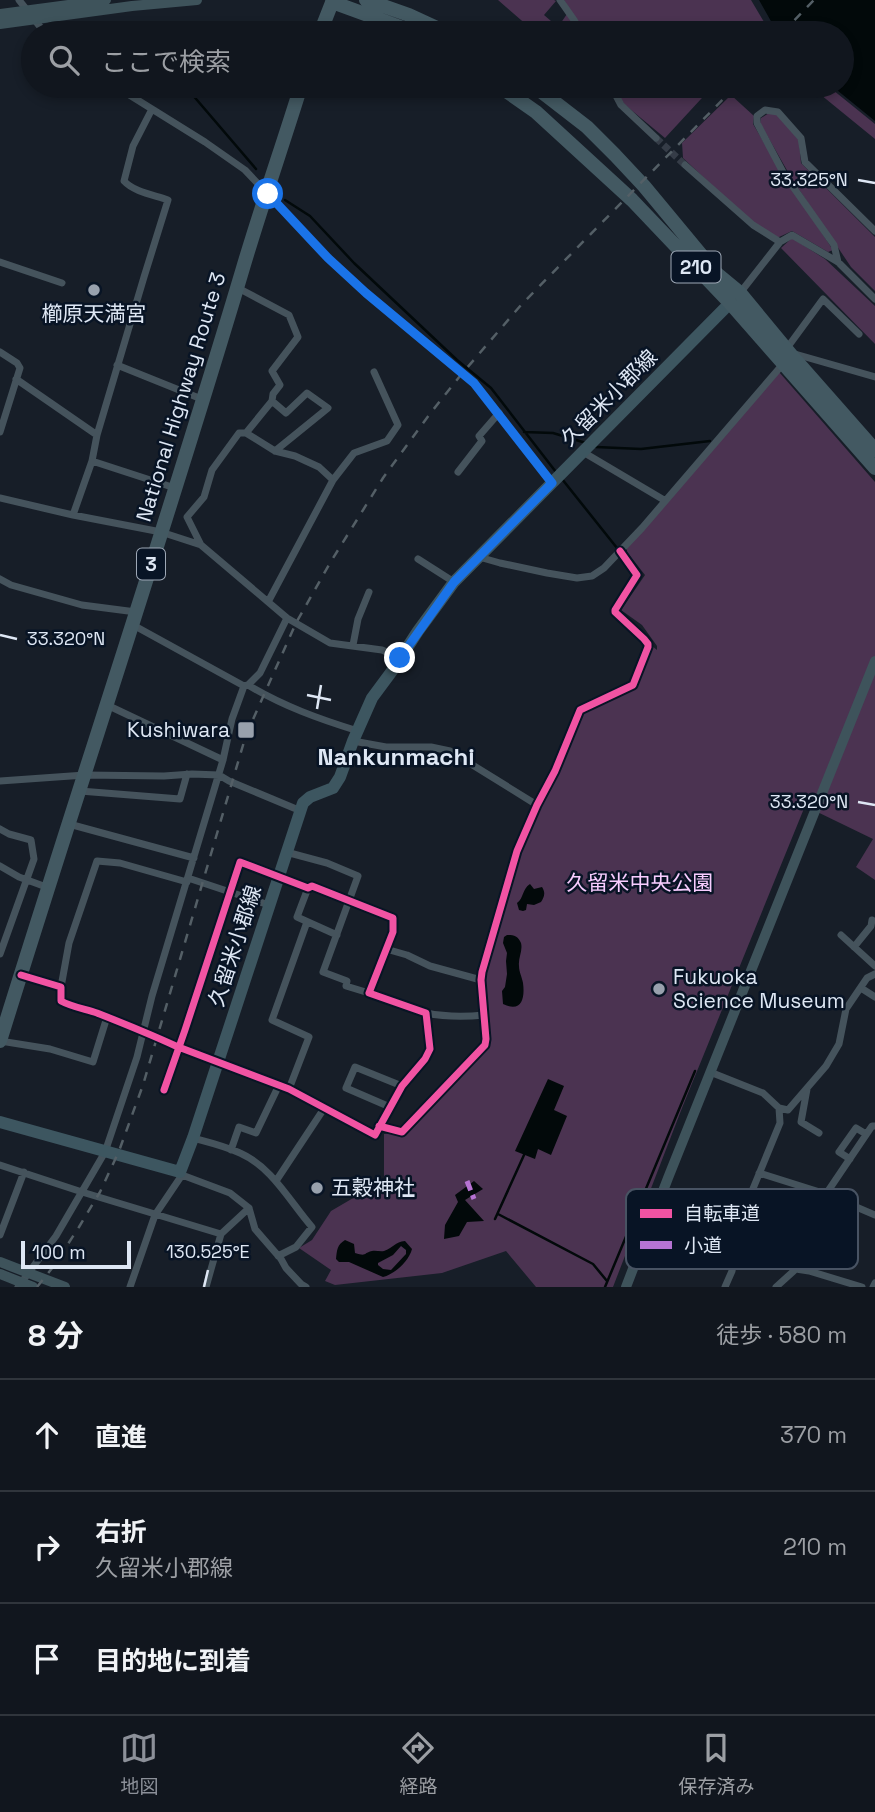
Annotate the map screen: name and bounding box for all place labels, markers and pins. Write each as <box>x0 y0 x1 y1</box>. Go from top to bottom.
marker: 櫛原天満宮 <box>86 282 102 298</box>
place label: 櫛原天満宮 <box>42 300 147 327</box>
place label: Kushiwara <box>127 716 230 743</box>
marker: Kushiwara <box>236 720 256 740</box>
place label: Fukuoka Science Museum <box>673 963 845 1014</box>
marker: Fukuoka Science Museum <box>651 981 667 997</box>
place label: 五穀神社 <box>331 1174 415 1201</box>
marker: 五穀神社 <box>309 1180 325 1196</box>

